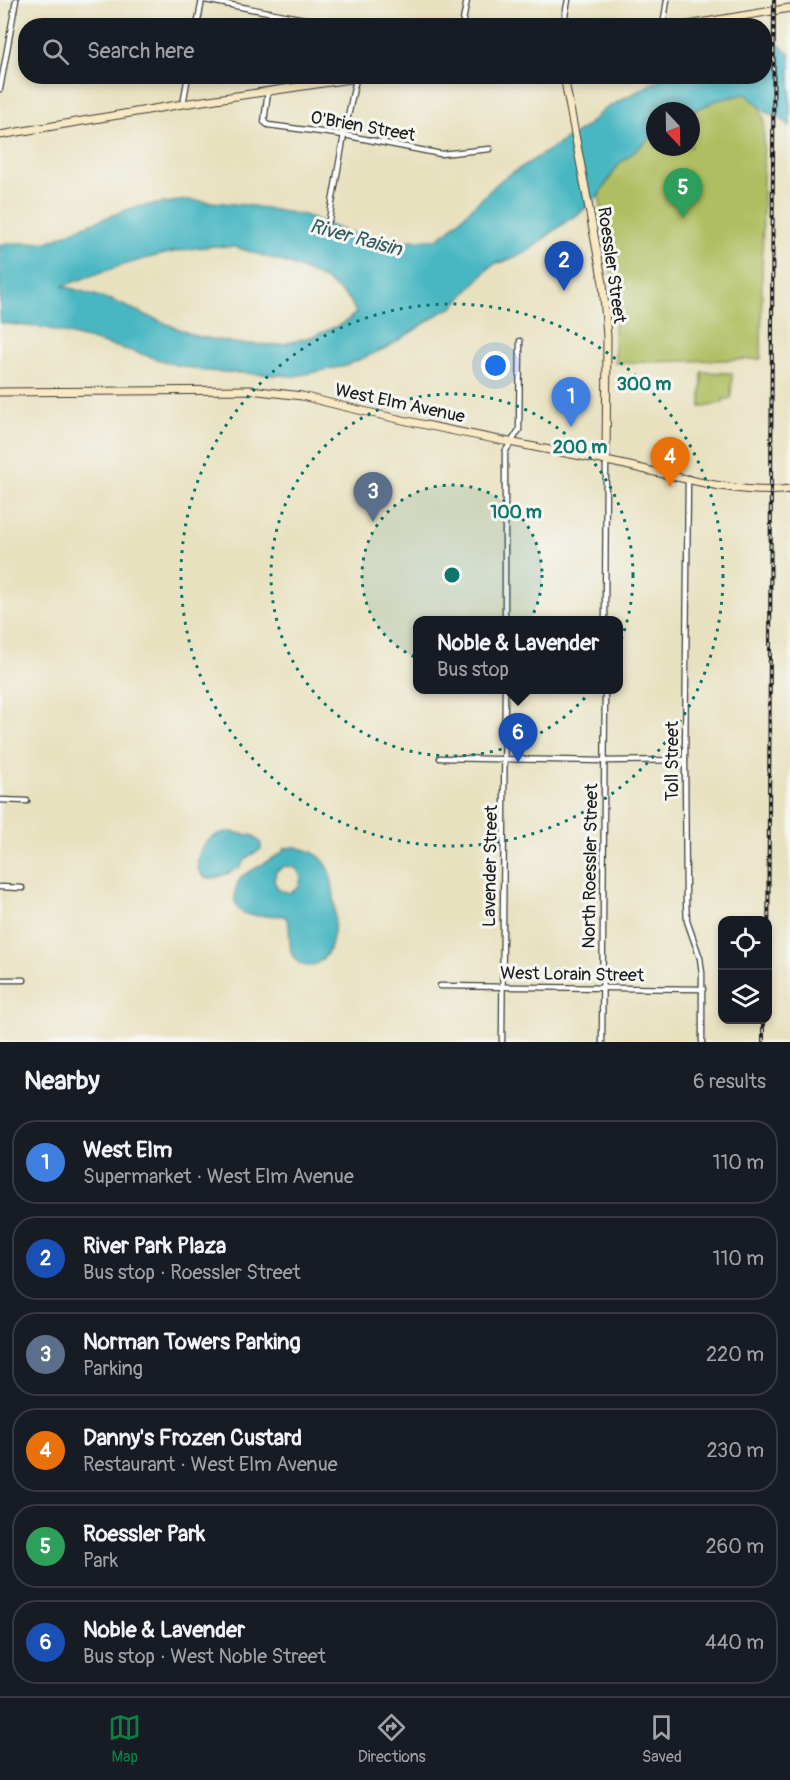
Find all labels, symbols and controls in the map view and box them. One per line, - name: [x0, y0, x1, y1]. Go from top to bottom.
- search box: [18, 18, 772, 84]
- icon: search: [39, 35, 72, 68]
- text: Search here: [87, 37, 194, 65]
- north arrow: [646, 102, 700, 156]
- street label: O'Brien Street: [309, 106, 418, 147]
- pin: 5: [664, 168, 702, 218]
- street label: Roessler Street: [592, 205, 631, 326]
- water label: River Raisin: [307, 213, 406, 262]
- pin: 2: [544, 242, 584, 291]
- your location: [481, 351, 510, 380]
- text: 300 m: [617, 373, 671, 396]
- street label: West Elm Avenue: [333, 378, 467, 429]
- pin: 1: [552, 378, 590, 427]
- text: 200 m: [553, 436, 607, 459]
- pin: 4: [650, 438, 690, 487]
- pin: 3: [354, 472, 392, 522]
- text: 100 m: [490, 501, 542, 524]
- centre of rings: [442, 565, 462, 585]
- popup: [413, 616, 623, 694]
- text: Noble & Lavender: [437, 629, 599, 657]
- text: Bus stop: [437, 657, 509, 682]
- pin: 6: [498, 714, 538, 763]
- street label: Toll Street: [661, 720, 684, 801]
- street label: North Roessler Street: [578, 782, 603, 949]
- street label: Lavender Street: [478, 804, 503, 927]
- map controls: [718, 916, 772, 1024]
- button: locate: [718, 916, 772, 970]
- street label: West Lorain Street: [500, 962, 645, 987]
- button: layers: [718, 970, 772, 1024]
- text: Nearby: [24, 1065, 100, 1097]
- text: 6 results: [693, 1069, 766, 1094]
- text: West Elm: [83, 1136, 172, 1164]
- text: 1: [42, 1150, 49, 1175]
- text: 110 m: [713, 1150, 764, 1175]
- text: Supermarket · West Elm Avenue: [83, 1164, 354, 1189]
- text: River Park Plaza: [83, 1232, 226, 1260]
- text: 2: [40, 1246, 51, 1271]
- text: 110 m: [713, 1246, 764, 1271]
- text: Bus stop · Roessler Street: [83, 1260, 301, 1285]
- text: Norman Towers Parking: [83, 1328, 301, 1356]
- text: 3: [40, 1342, 51, 1367]
- text: 220 m: [706, 1342, 764, 1367]
- text: Parking: [83, 1356, 143, 1381]
- text: Danny's Frozen Custard: [83, 1424, 302, 1452]
- text: 4: [40, 1438, 51, 1463]
- text: 230 m: [707, 1438, 764, 1463]
- text: Restaurant · West Elm Avenue: [83, 1452, 338, 1477]
- text: Roessler Park: [83, 1520, 205, 1548]
- text: 5: [40, 1534, 51, 1559]
- text: 260 m: [705, 1534, 764, 1559]
- text: Park: [83, 1548, 118, 1573]
- text: Noble & Lavender: [83, 1616, 245, 1644]
- text: 6: [40, 1630, 51, 1655]
- text: 440 m: [705, 1630, 764, 1655]
- text: Bus stop · West Noble Street: [83, 1644, 326, 1669]
- tab: Map: [108, 1711, 141, 1767]
- tab: Directions: [358, 1711, 426, 1767]
- tab: Saved: [642, 1711, 682, 1767]

